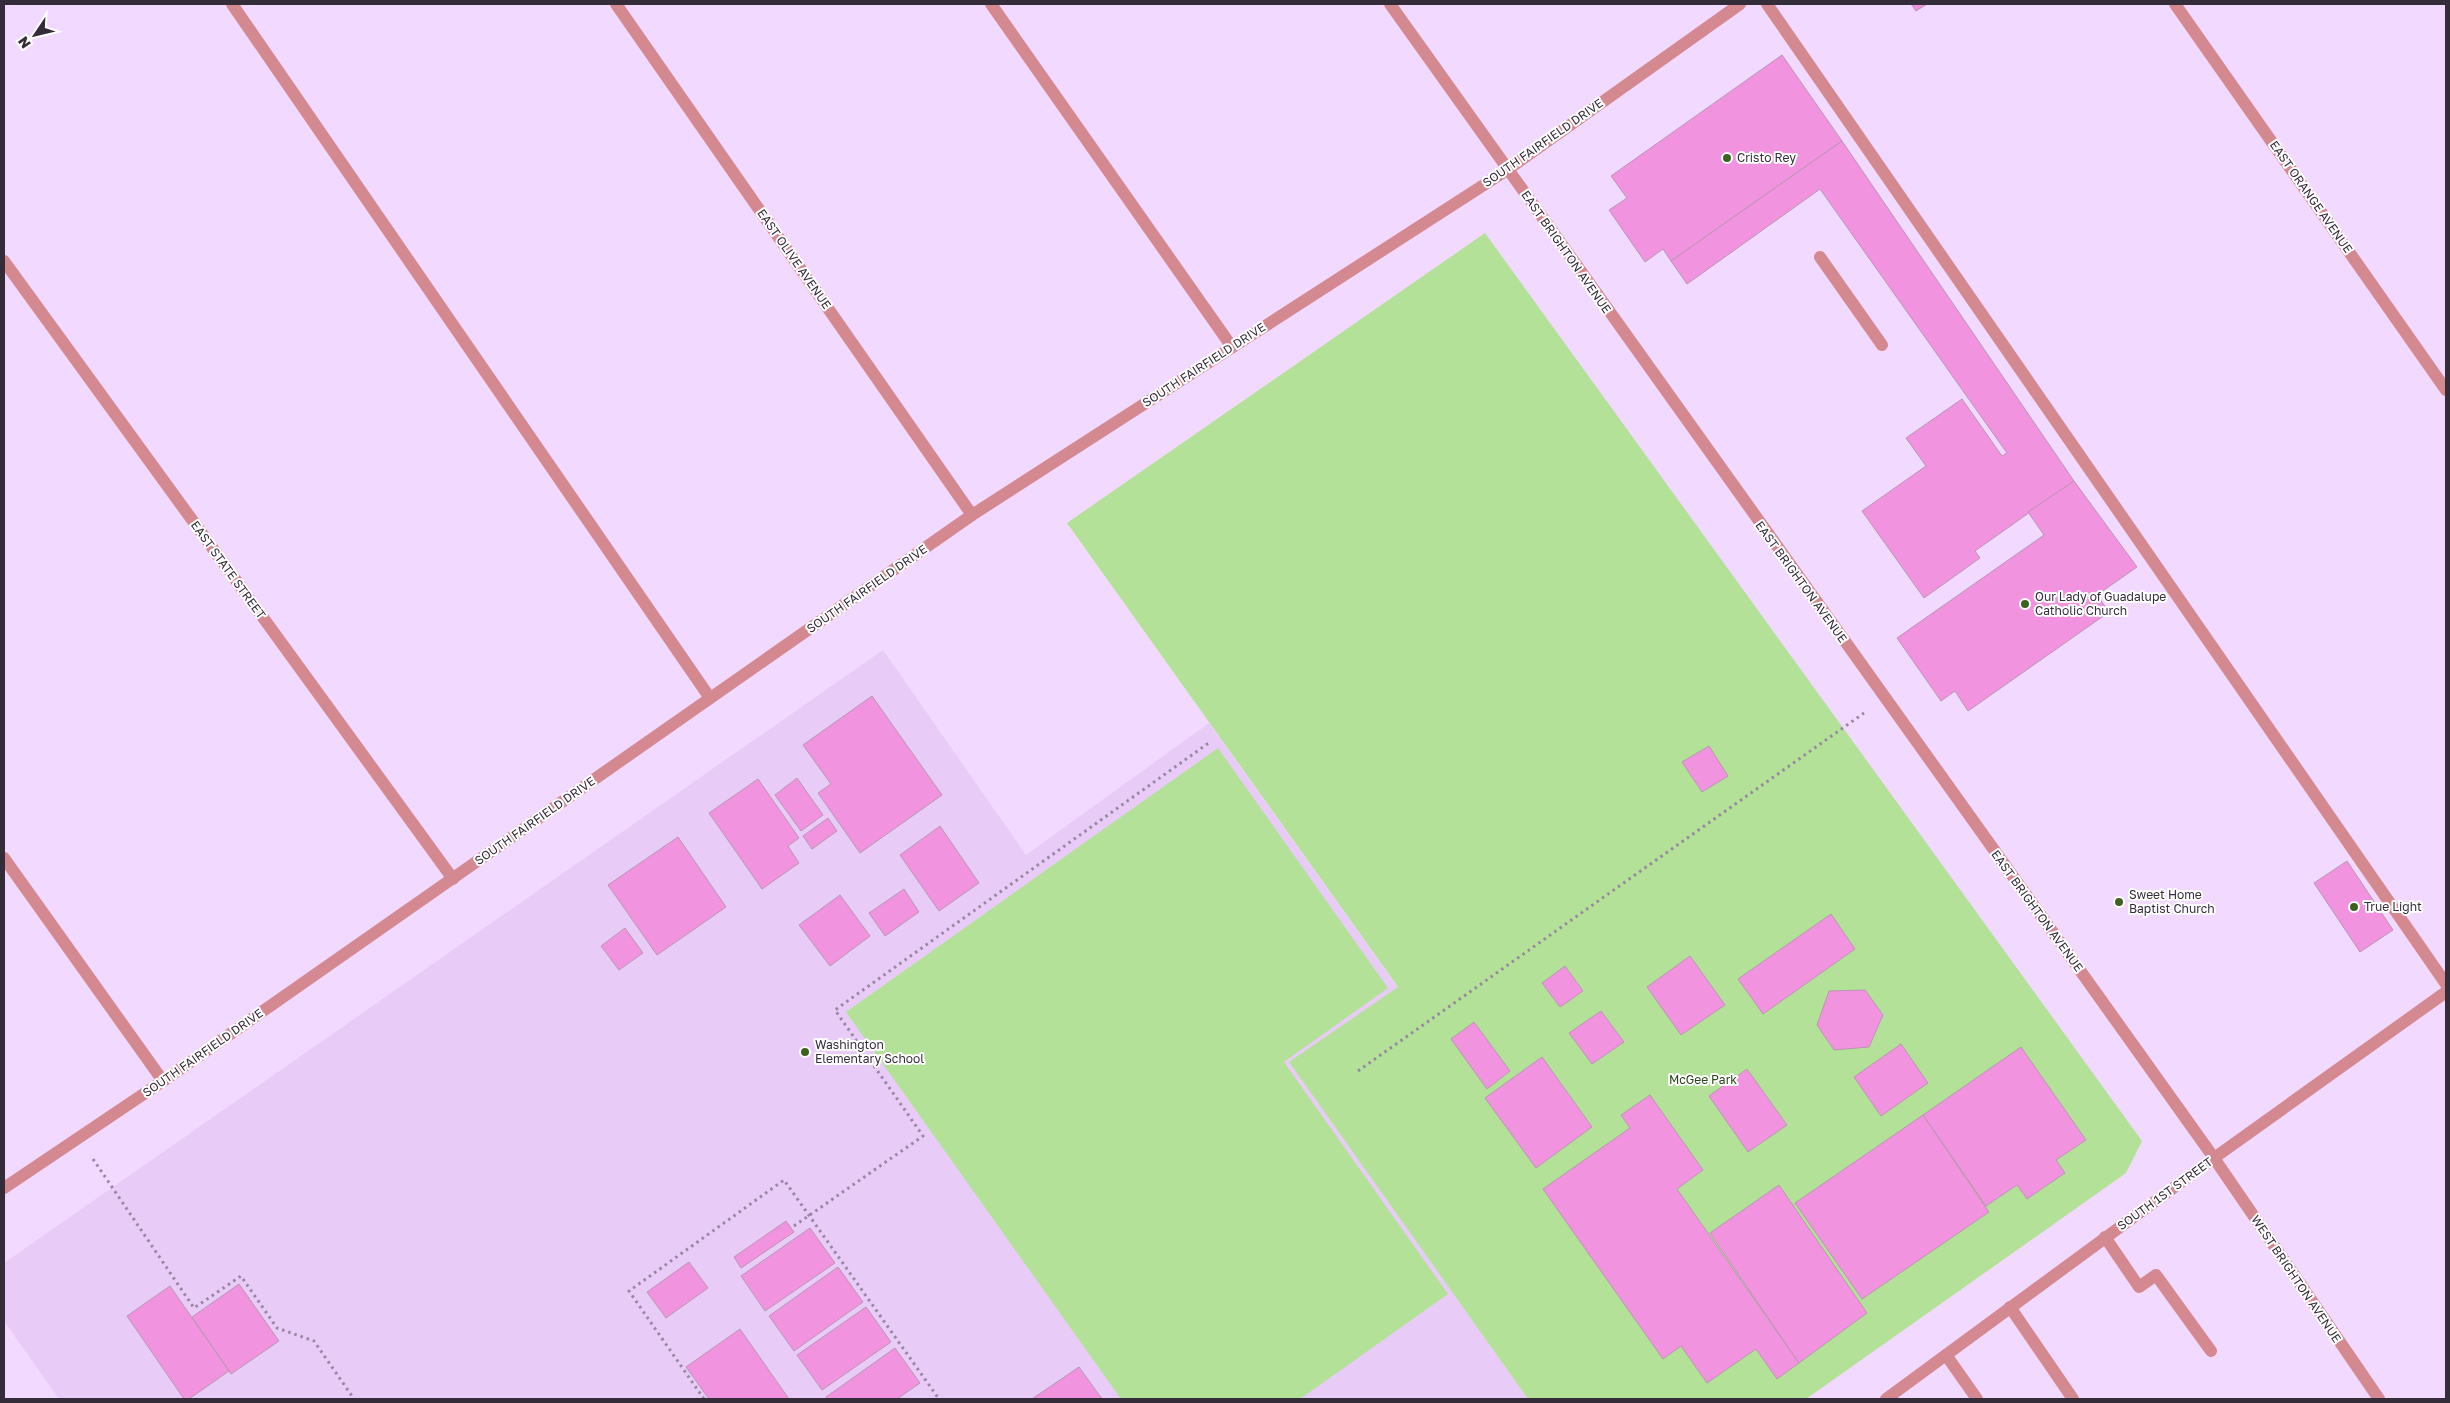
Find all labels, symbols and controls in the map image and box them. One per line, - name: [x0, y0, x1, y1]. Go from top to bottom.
- north arrow: [10, 10, 60, 60]
- text: N: [14, 34, 34, 52]
- street label: SOUTH FAIRFIELD DRIVE: [1480, 95, 1606, 190]
- street label: EAST ORANGE AVENUE: [2267, 138, 2356, 256]
- place label: Cristo Rey: [1737, 150, 1796, 165]
- marker: Cristo Rey: [1721, 152, 1733, 164]
- street label: EAST BRIGHTON AVENUE: [1518, 187, 1615, 316]
- street label: EAST OLIVE AVENUE: [754, 206, 835, 312]
- street label: SOUTH FAIRFIELD DRIVE: [1139, 319, 1268, 410]
- street label: EAST STATE STREET: [188, 518, 269, 622]
- street label: EAST BRIGHTON AVENUE: [1752, 518, 1851, 645]
- street label: SOUTH FAIRFIELD DRIVE: [804, 541, 930, 636]
- place label: Our Lady of Guadalupe Catholic Church: [2035, 589, 2166, 618]
- marker: Our Lady of Guadalupe Catholic Church: [2019, 598, 2031, 610]
- street label: SOUTH FAIRFIELD DRIVE: [472, 773, 598, 868]
- street label: EAST BRIGHTON AVENUE: [1988, 847, 2087, 974]
- place label: Sweet Home Baptist Church: [2129, 887, 2215, 916]
- marker: Sweet Home Baptist Church: [2113, 896, 2125, 908]
- place label: True Light: [2364, 899, 2422, 914]
- marker: True Light: [2348, 901, 2360, 913]
- street label: SOUTH FAIRFIELD DRIVE: [140, 1005, 266, 1100]
- place label: Washington Elementary School: [815, 1037, 924, 1066]
- marker: Washington Elementary School: [799, 1046, 811, 1058]
- park label: McGee Park: [1669, 1072, 1737, 1087]
- street label: SOUTH 1ST STREET: [2114, 1154, 2216, 1233]
- street label: WEST BRIGHTON AVENUE: [2248, 1212, 2345, 1345]

